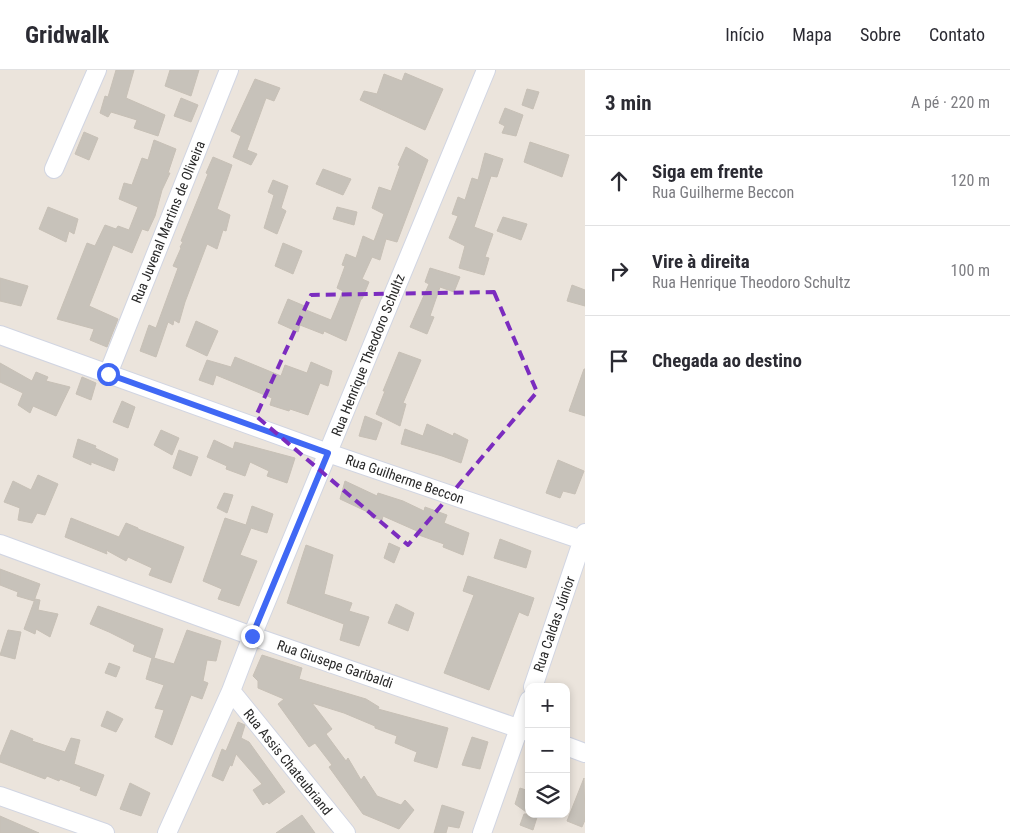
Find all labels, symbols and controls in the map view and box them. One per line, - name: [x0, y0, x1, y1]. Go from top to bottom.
- text: Gridwalk: [25, 21, 109, 49]
- text: Início: [725, 24, 764, 45]
- text: Mapa: [792, 24, 832, 45]
- text: Sobre: [860, 24, 901, 45]
- text: Contato: [929, 24, 985, 45]
- text: 3 min: [605, 91, 652, 115]
- text: A pé · 220 m: [911, 93, 990, 112]
- street label: Rua Juvenal Martins de Oliveira: [128, 139, 208, 305]
- text: Siga em frente: [652, 160, 763, 183]
- icon: ahead: [605, 167, 633, 195]
- text: 120 m: [951, 171, 990, 190]
- text: Rua Guilherme Beccon: [652, 183, 794, 202]
- text: Vire à direita: [652, 250, 750, 273]
- icon: right: [605, 257, 633, 285]
- text: 100 m: [951, 261, 990, 280]
- street label: Rua Henrique Theodoro Schultz: [328, 272, 408, 438]
- text: Rua Henrique Theodoro Schultz: [652, 273, 850, 292]
- icon: arrive: [605, 347, 633, 375]
- text: Chegada ao destino: [652, 349, 802, 372]
- route start: [97, 363, 120, 386]
- street label: Rua Guilherme Beccon: [344, 451, 466, 507]
- street label: Rua Caldas Júnior: [530, 574, 578, 674]
- route end: [241, 625, 264, 648]
- street label: Rua Giusepe Garibaldi: [275, 637, 395, 691]
- map controls: [525, 683, 570, 818]
- button: +: [525, 683, 570, 728]
- street label: Rua Assis Chateubriand: [240, 706, 336, 818]
- button: −: [525, 728, 570, 773]
- button: layers: [525, 773, 570, 818]

